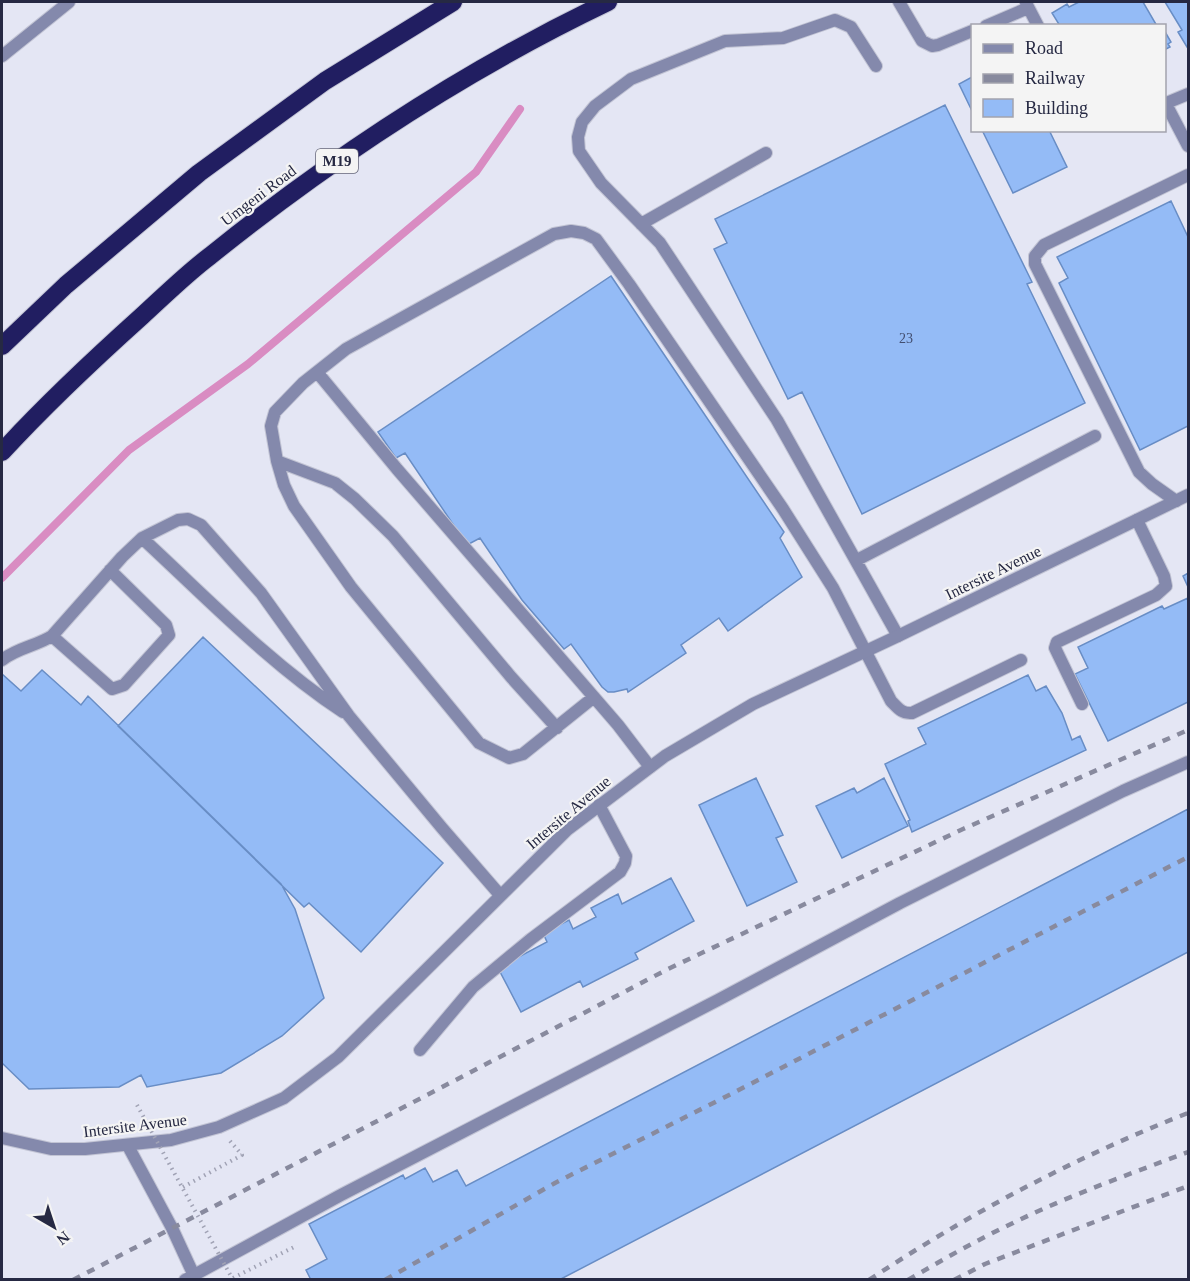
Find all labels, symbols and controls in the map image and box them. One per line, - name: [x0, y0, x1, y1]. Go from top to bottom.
- legend: [971, 24, 1166, 132]
- text: Road: [1025, 38, 1063, 58]
- text: Railway: [1025, 68, 1085, 88]
- text: Building: [1025, 98, 1088, 118]
- road number: M19: [316, 149, 358, 173]
- street label: Umgeni Road: [218, 162, 300, 230]
- house number: 23: [899, 331, 913, 346]
- street label: Intersite Avenue: [943, 542, 1044, 603]
- street label: Intersite Avenue: [523, 772, 614, 852]
- street label: Intersite Avenue: [82, 1111, 188, 1140]
- north arrow: [24, 1197, 84, 1257]
- text: N: [53, 1228, 73, 1249]

